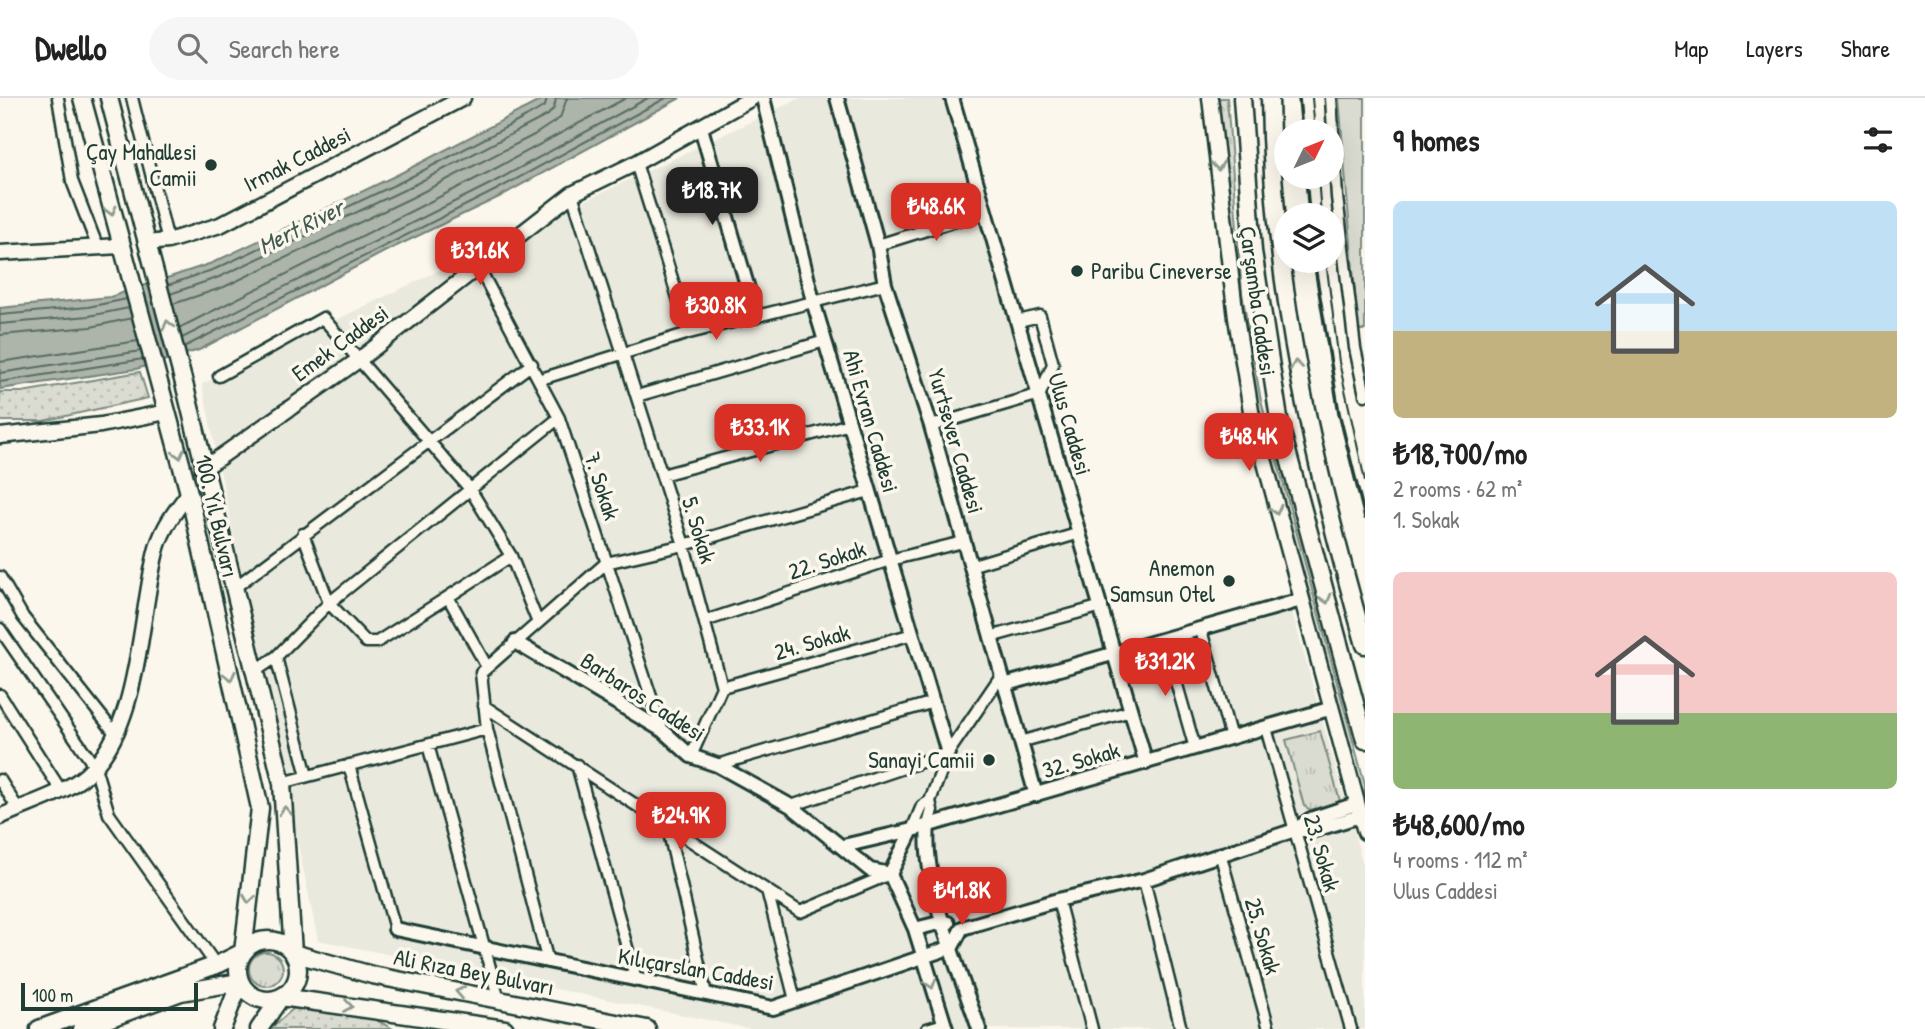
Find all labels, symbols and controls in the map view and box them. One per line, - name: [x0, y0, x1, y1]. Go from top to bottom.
- search box: [149, 17, 639, 80]
- text: Dwello: [35, 26, 107, 70]
- icon: search: [173, 29, 211, 67]
- text: Search here: [229, 31, 340, 66]
- text: Map: [1674, 32, 1708, 64]
- text: Layers: [1746, 32, 1803, 64]
- text: Share: [1841, 32, 1890, 64]
- street label: Irmak Caddesi: [238, 118, 356, 199]
- north arrow: [1274, 119, 1344, 189]
- map controls: [1274, 119, 1344, 273]
- text: 9 homes: [1393, 120, 1480, 160]
- icon: filters: [1859, 121, 1897, 159]
- place label: Çay Mahallesi Camii: [86, 136, 197, 193]
- marker: Çay Mahallesi Camii: [203, 157, 219, 173]
- one-way arrow: [1210, 160, 1225, 172]
- pin: ₺18.7K: [655, 167, 769, 227]
- text: ₺18.7K: [682, 174, 742, 205]
- pin: ₺48.6K: [879, 184, 993, 243]
- water label: Mert River: [253, 190, 351, 261]
- text: ₺48.6K: [907, 190, 965, 221]
- button: layers: [1274, 203, 1344, 273]
- one-way arrow: [103, 205, 117, 217]
- street label: Çarşamba Caddesi: [1233, 224, 1284, 378]
- pin: ₺31.6K: [423, 228, 537, 287]
- text: ₺31.6K: [451, 234, 509, 265]
- icon: home: [1582, 246, 1708, 372]
- place label: Paribu Cineverse: [1091, 255, 1232, 286]
- marker: Paribu Cineverse: [1069, 263, 1085, 279]
- pin: ₺30.8K: [659, 282, 773, 342]
- text: ₺30.8K: [686, 289, 746, 320]
- street label: Emek Caddesi: [285, 297, 394, 388]
- one-way arrow: [162, 319, 176, 331]
- street label: Ahi Evran Caddesi: [836, 346, 907, 496]
- one-way arrow: [1289, 359, 1304, 371]
- street label: Yurtsever Caddesi: [921, 365, 992, 517]
- street label: Ulus Caddesi: [1041, 369, 1100, 479]
- pin: ₺33.1K: [703, 404, 817, 464]
- text: ₺33.1K: [730, 411, 790, 442]
- pin: ₺48.4K: [1192, 414, 1306, 473]
- text: ₺48.4K: [1220, 420, 1278, 451]
- text: ₺18,700/mo: [1393, 433, 1527, 473]
- one-way arrow: [171, 448, 185, 460]
- street label: 7. Sokak: [577, 448, 628, 524]
- street label: 100. Yıl Bulvarı: [188, 451, 247, 580]
- text: 2 rooms · 62 m²: [1393, 473, 1522, 504]
- street label: 5. Sokak: [675, 493, 724, 567]
- one-way arrow: [1268, 504, 1283, 516]
- text: 1. Sokak: [1393, 504, 1460, 535]
- street label: 22. Sokak: [784, 532, 870, 587]
- place label: Anemon Samsun Otel: [1110, 552, 1216, 609]
- marker: Anemon Samsun Otel: [1221, 573, 1237, 589]
- one-way arrow: [1317, 593, 1332, 605]
- street label: 24. Sokak: [770, 616, 854, 667]
- icon: home: [1582, 617, 1708, 743]
- pin: ₺31.2K: [1108, 638, 1222, 698]
- street label: Barbaros Caddesi: [575, 645, 712, 749]
- text: ₺31.2K: [1135, 645, 1195, 676]
- one-way arrow: [222, 669, 237, 681]
- street label: 32. Sokak: [1039, 734, 1124, 785]
- place label: Sanayi Camii: [868, 744, 975, 775]
- marker: Sanayi Camii: [981, 752, 997, 768]
- pin: ₺24.9K: [624, 792, 738, 852]
- text: ₺24.9K: [652, 799, 710, 830]
- text: ₺48,600/mo: [1393, 804, 1525, 844]
- one-way arrow: [278, 805, 293, 816]
- street label: 23. Sokak: [1297, 811, 1348, 896]
- text: 4 rooms · 112 m²: [1393, 844, 1528, 875]
- pin: ₺41.8K: [905, 868, 1019, 927]
- text: ₺41.8K: [933, 874, 991, 905]
- text: Ulus Caddesi: [1393, 875, 1498, 906]
- one-way arrow: [242, 893, 257, 905]
- street label: 25. Sokak: [1238, 894, 1289, 978]
- street label: Kılıçarslan Caddesi: [616, 940, 776, 997]
- street label: Ali Rıza Bey Bulvarı: [391, 941, 557, 1002]
- one-way arrow: [923, 977, 938, 989]
- scale bar: [21, 980, 198, 1012]
- text: 100 m: [32, 982, 73, 1008]
- one-way arrow: [454, 986, 466, 1001]
- one-way arrow: [343, 999, 354, 1014]

